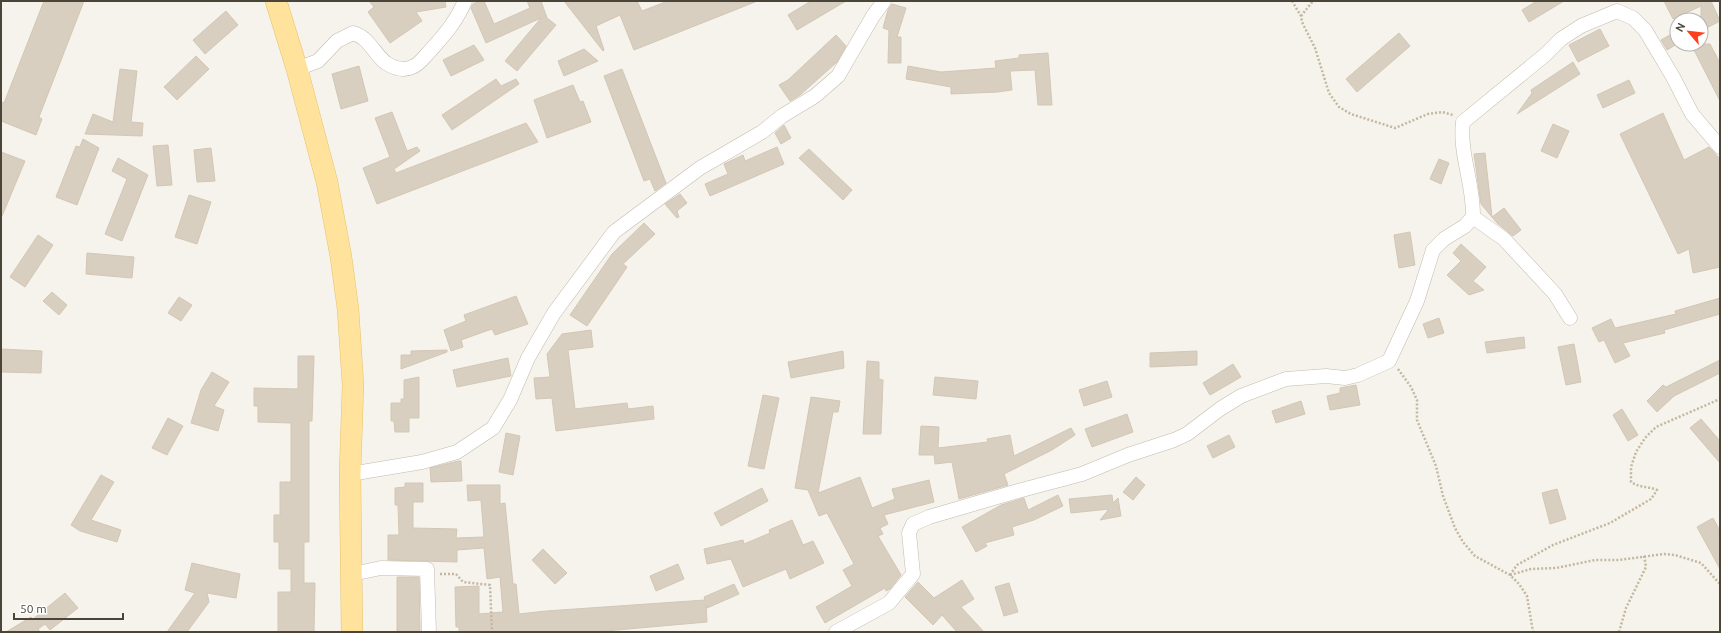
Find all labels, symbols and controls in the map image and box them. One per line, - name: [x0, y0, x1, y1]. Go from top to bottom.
- north arrow: [1669, 12, 1709, 52]
- text: N: [1673, 21, 1687, 34]
- scale bar: [14, 595, 123, 621]
- text: 50 m: [20, 602, 47, 615]

